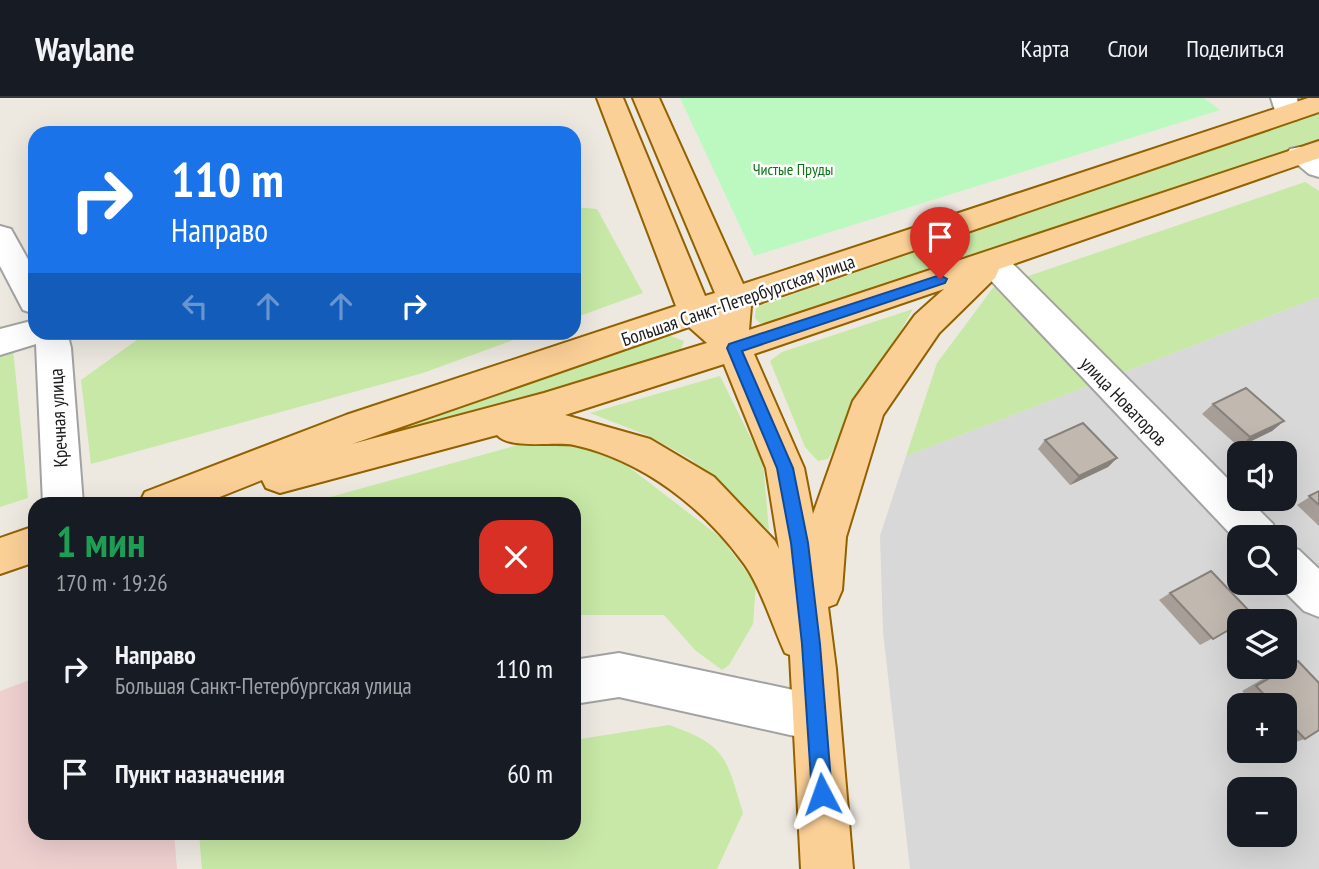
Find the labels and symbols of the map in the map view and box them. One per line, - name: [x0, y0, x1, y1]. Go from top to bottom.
- park label: Чистые Пруды: [753, 159, 833, 179]
- pin: [910, 207, 970, 279]
- street label: Большая Санкт-Петербургская улица: [618, 249, 858, 351]
- street label: улица Новаторов: [1075, 351, 1173, 451]
- street label: Кречная улица: [43, 368, 73, 468]
- position arrow: [785, 757, 859, 831]

